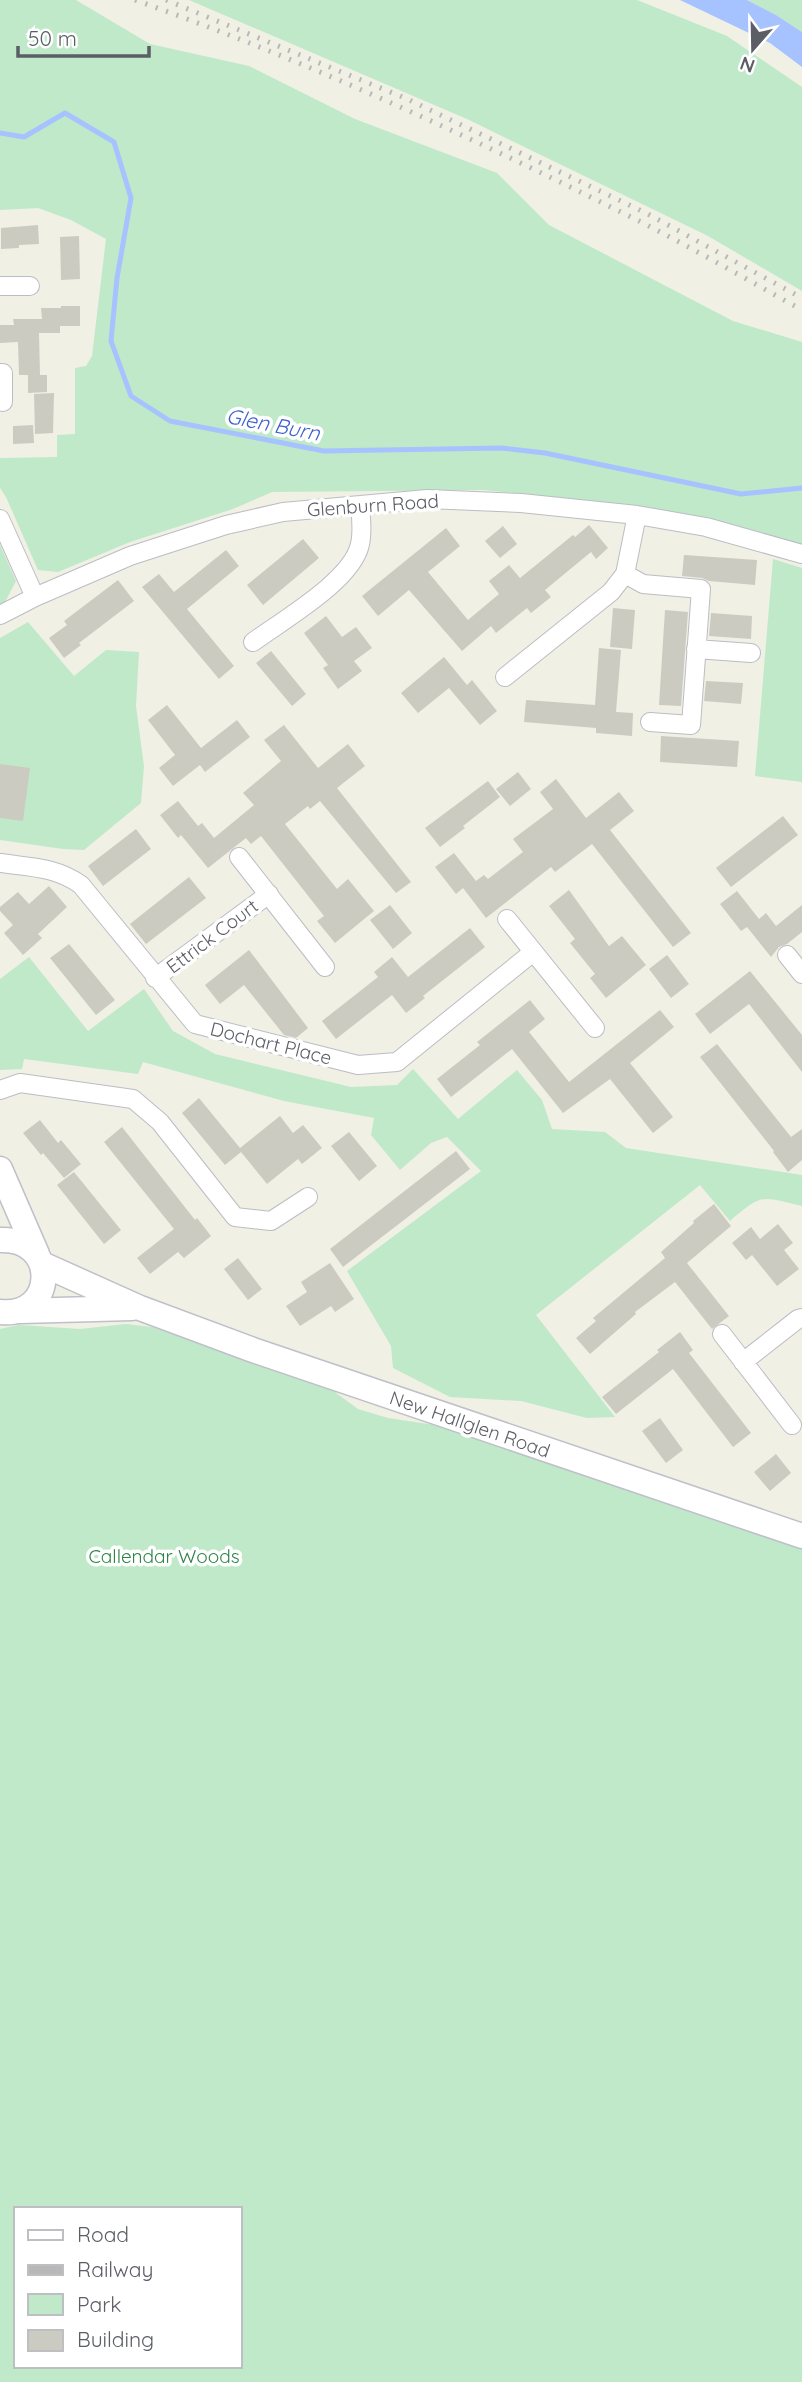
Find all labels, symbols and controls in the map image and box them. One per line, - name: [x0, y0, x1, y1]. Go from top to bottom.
- scale bar: [18, 14, 149, 58]
- north arrow: [718, 14, 788, 84]
- text: 50 m: [28, 25, 77, 51]
- text: N: [737, 51, 758, 79]
- water label: Glen Burn: [224, 402, 323, 446]
- street label: Glenburn Road: [306, 488, 440, 522]
- street label: Ettrick Court: [161, 894, 263, 978]
- street label: Dochart Place: [208, 1016, 334, 1070]
- street label: New Hallglen Road: [387, 1385, 553, 1463]
- park label: Callendar Woods: [88, 1544, 240, 1568]
- legend: [14, 2207, 242, 2368]
- text: Road: [77, 2221, 129, 2247]
- text: Railway: [77, 2256, 153, 2282]
- text: Park: [77, 2291, 121, 2317]
- text: Building: [77, 2326, 154, 2352]

